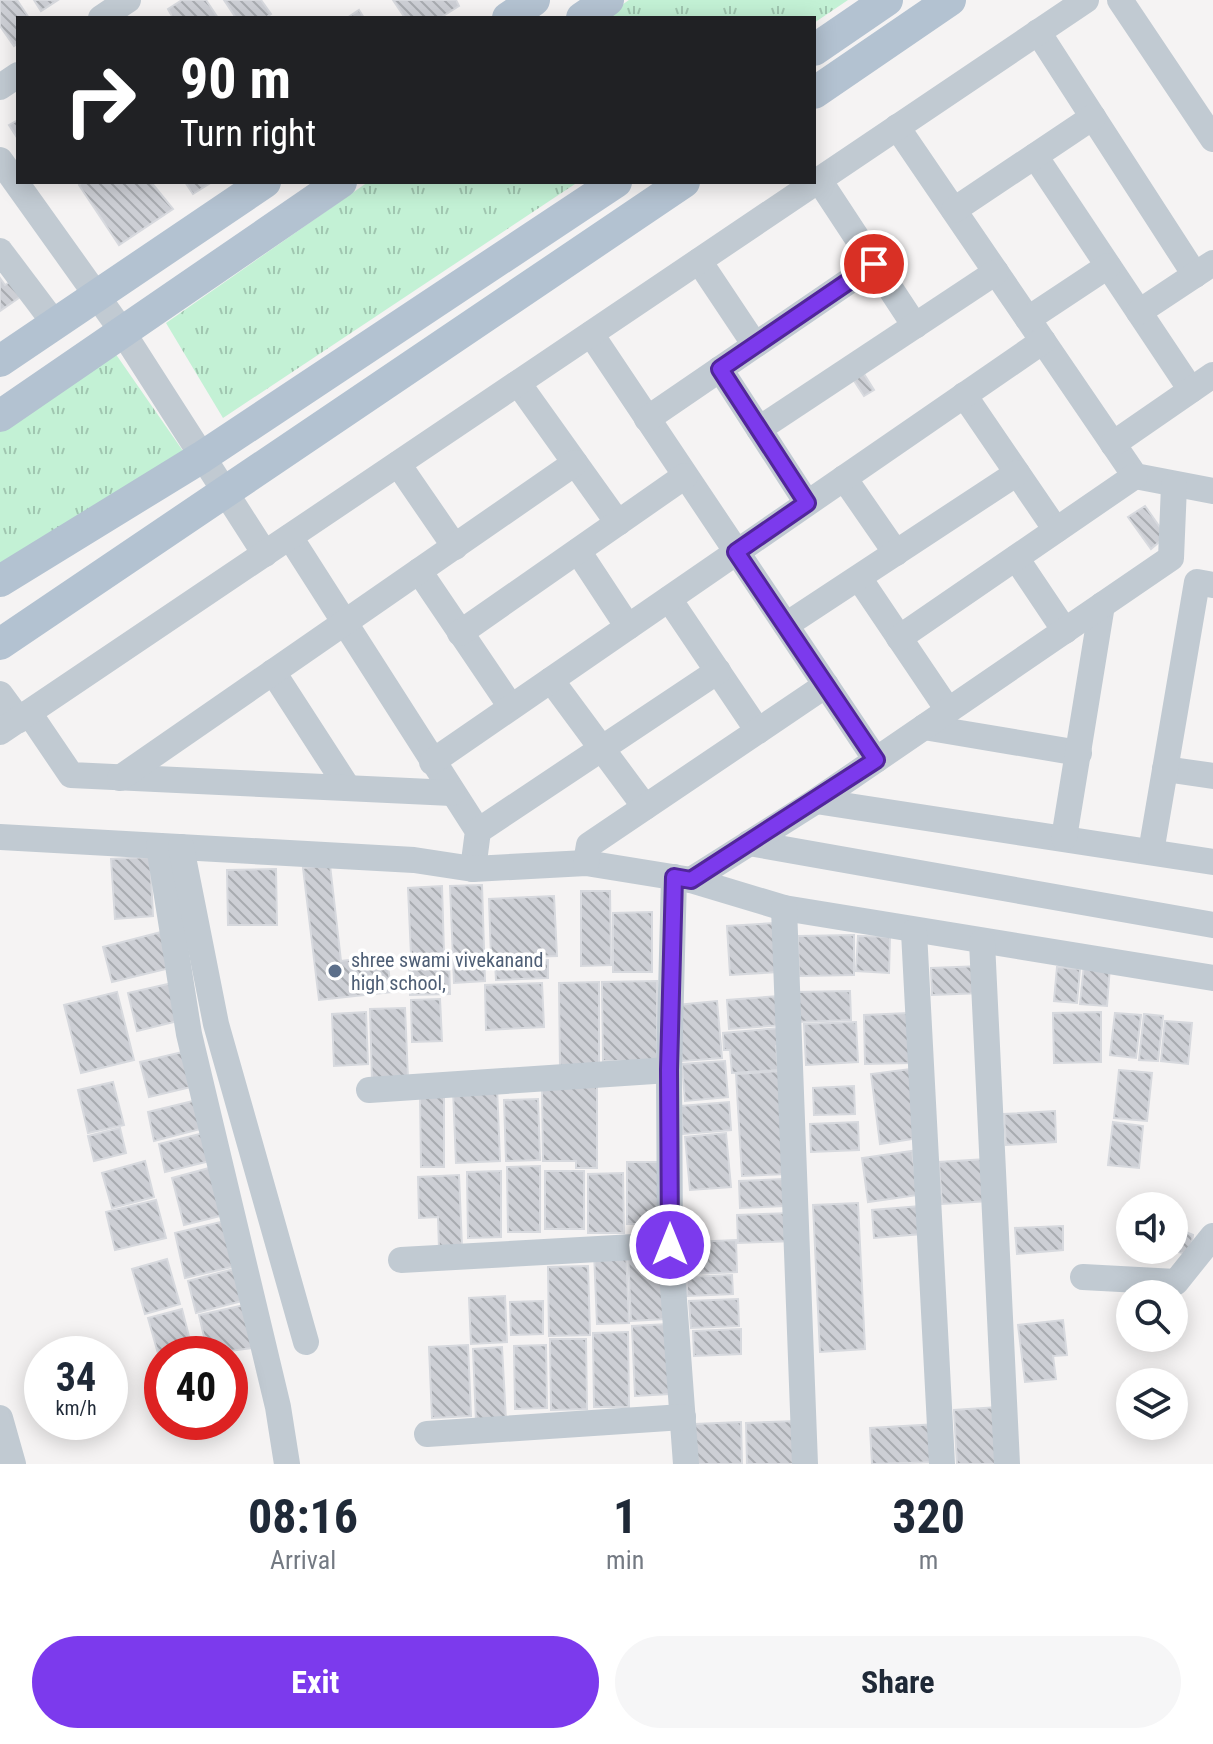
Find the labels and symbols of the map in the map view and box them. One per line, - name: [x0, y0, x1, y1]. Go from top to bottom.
- pin: [840, 230, 908, 298]
- place label: shree swami vivekanand high school,: [351, 948, 543, 995]
- marker: shree swami vivekanand high school,: [326, 962, 344, 980]
- position arrow: [628, 1203, 712, 1287]
- speed limit sign: 40: [144, 1336, 248, 1440]

